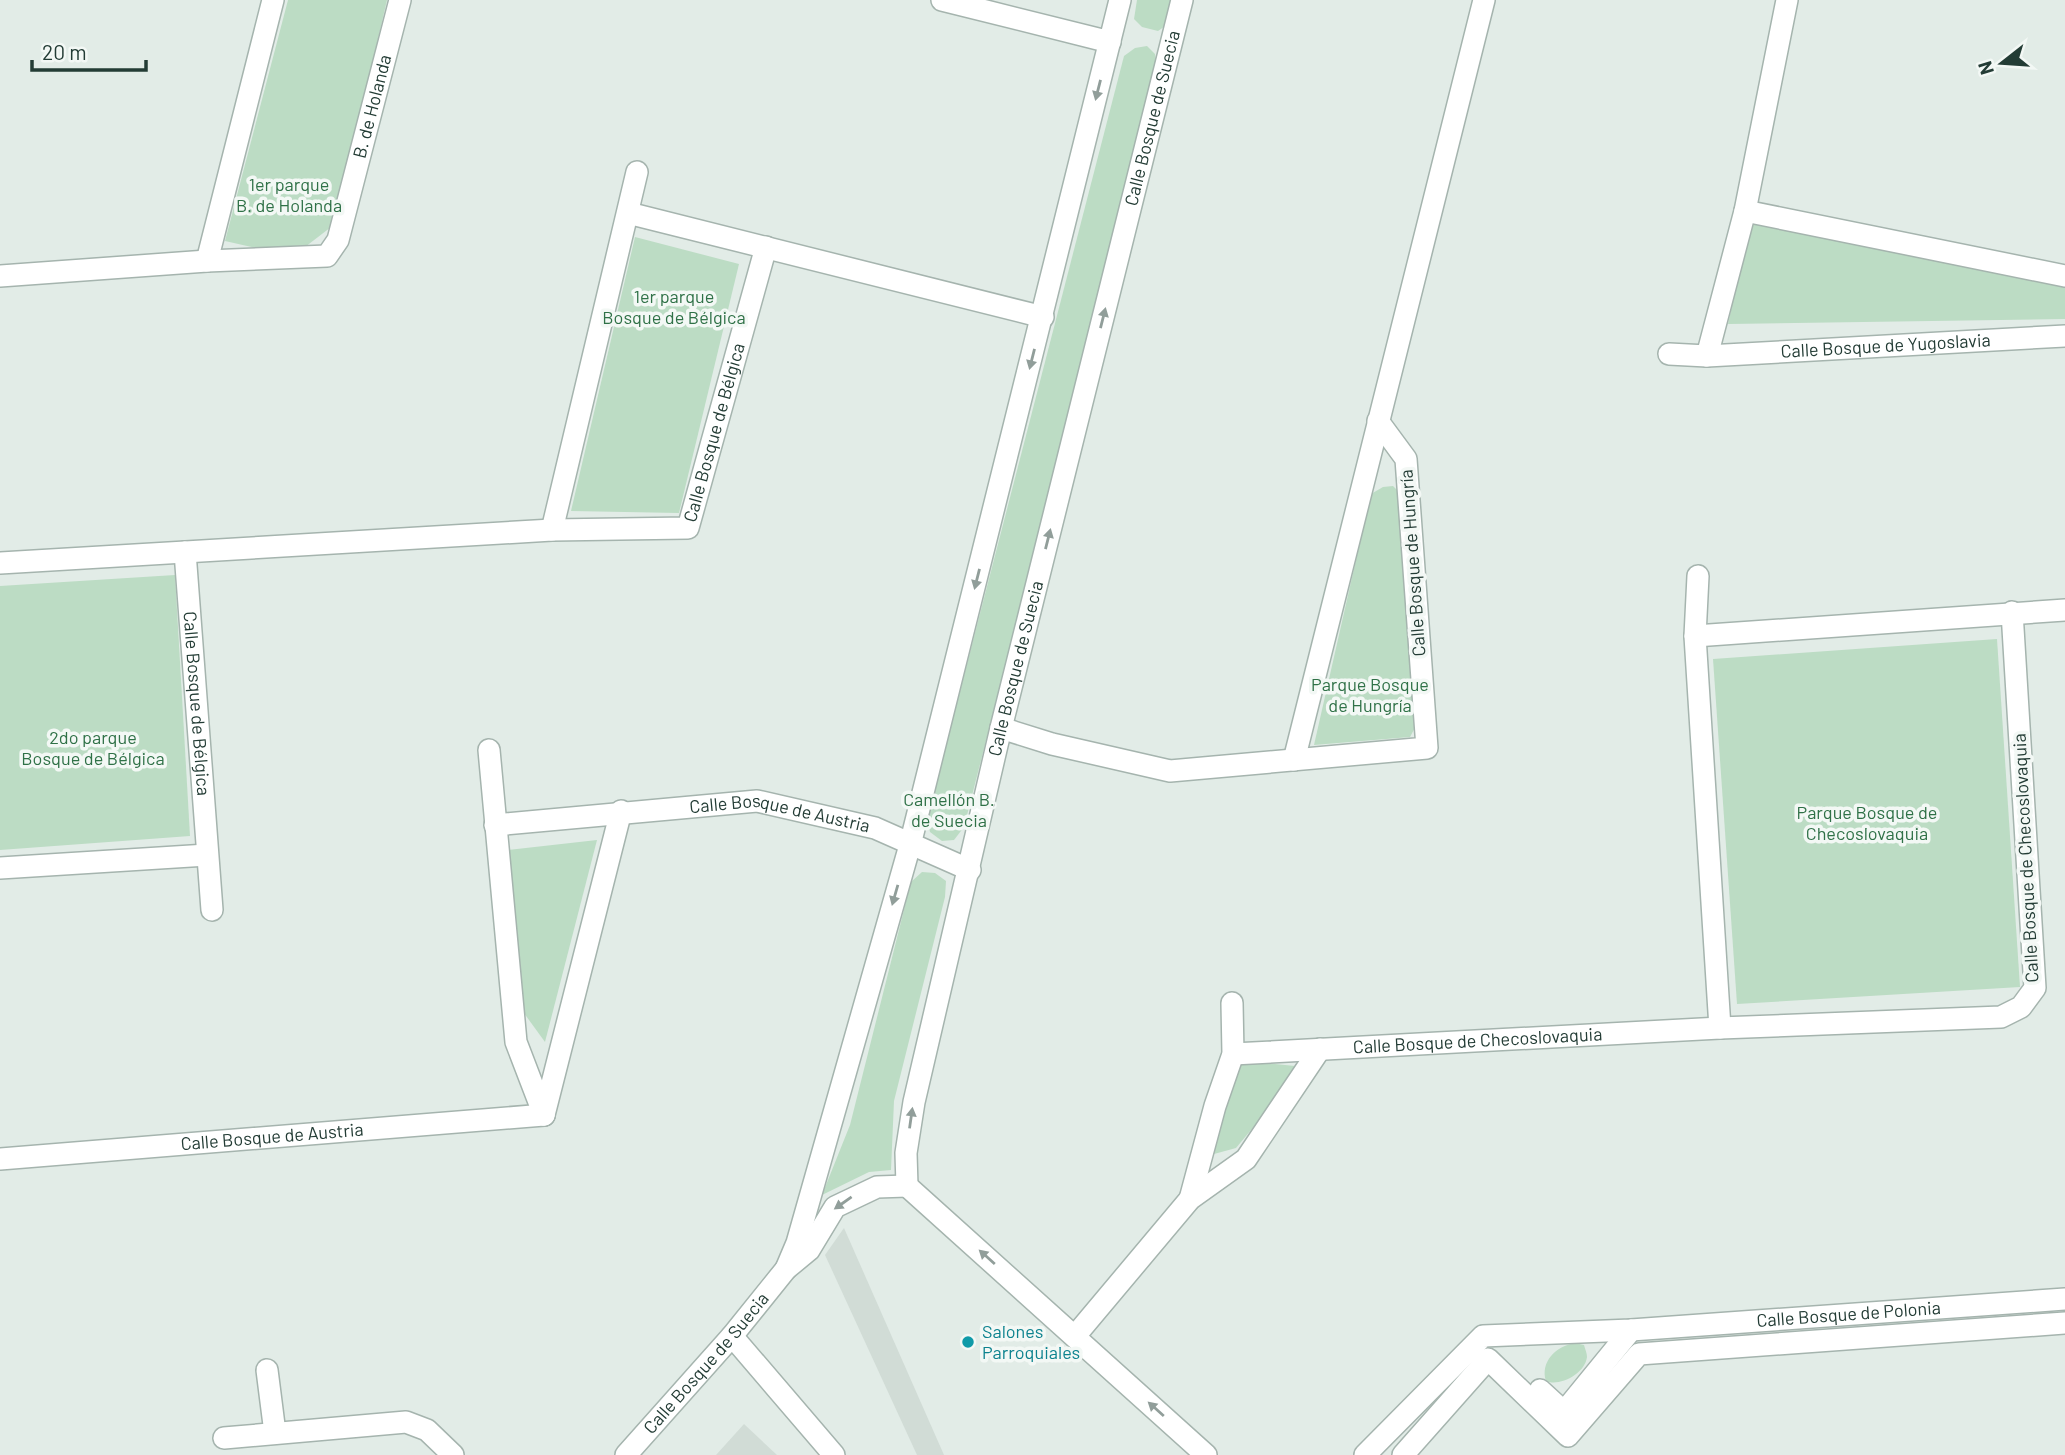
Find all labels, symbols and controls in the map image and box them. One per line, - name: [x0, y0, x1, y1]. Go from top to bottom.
- scale bar: [32, 28, 145, 72]
- street label: Calle Bosque de Suecia: [1119, 28, 1184, 208]
- north arrow: [1967, 28, 2037, 98]
- text: 20 m: [42, 39, 87, 64]
- street label: B. de Holanda: [348, 52, 395, 160]
- text: N: [1972, 59, 1998, 78]
- one-way arrow: [1092, 79, 1103, 101]
- park label: 1er parque B. de Holanda: [236, 173, 342, 216]
- park label: 1er parque Bosque de Bélgica: [602, 285, 746, 328]
- one-way arrow: [1098, 307, 1109, 329]
- street label: Calle Bosque de Yugoslavia: [1780, 328, 1991, 362]
- street label: Calle Bosque de Bélgica: [678, 340, 749, 524]
- one-way arrow: [1026, 348, 1037, 370]
- street label: Calle Bosque de Hungría: [1394, 469, 1430, 657]
- one-way arrow: [1043, 528, 1054, 550]
- one-way arrow: [971, 568, 982, 590]
- street label: Calle Bosque de Suecia: [983, 578, 1047, 758]
- street label: Calle Bosque de Bélgica: [180, 610, 215, 797]
- park label: Parque Bosque de Hungría: [1311, 673, 1429, 716]
- park label: 2do parque Bosque de Bélgica: [21, 726, 165, 769]
- street label: Calle Bosque de Checoslovaquia: [2007, 733, 2043, 983]
- park label: Camellón B. de Suecia: [903, 788, 995, 831]
- street label: Calle Bosque de Austria: [688, 789, 872, 837]
- park label: Parque Bosque de Checoslovaquia: [1797, 801, 1937, 844]
- one-way arrow: [890, 884, 900, 905]
- street label: Calle Bosque de Checoslovaquia: [1352, 1022, 1603, 1058]
- one-way arrow: [906, 1107, 917, 1129]
- street label: Calle Bosque de Austria: [180, 1118, 364, 1154]
- one-way arrow: [834, 1196, 852, 1210]
- one-way arrow: [978, 1250, 995, 1265]
- street label: Calle Bosque de Suecia: [638, 1287, 773, 1438]
- street label: Calle Bosque de Polonia: [1756, 1296, 1942, 1331]
- place label: Salones Parroquiales: [982, 1320, 1080, 1363]
- marker: Salones Parroquiales: [960, 1334, 976, 1350]
- one-way arrow: [1147, 1401, 1165, 1417]

